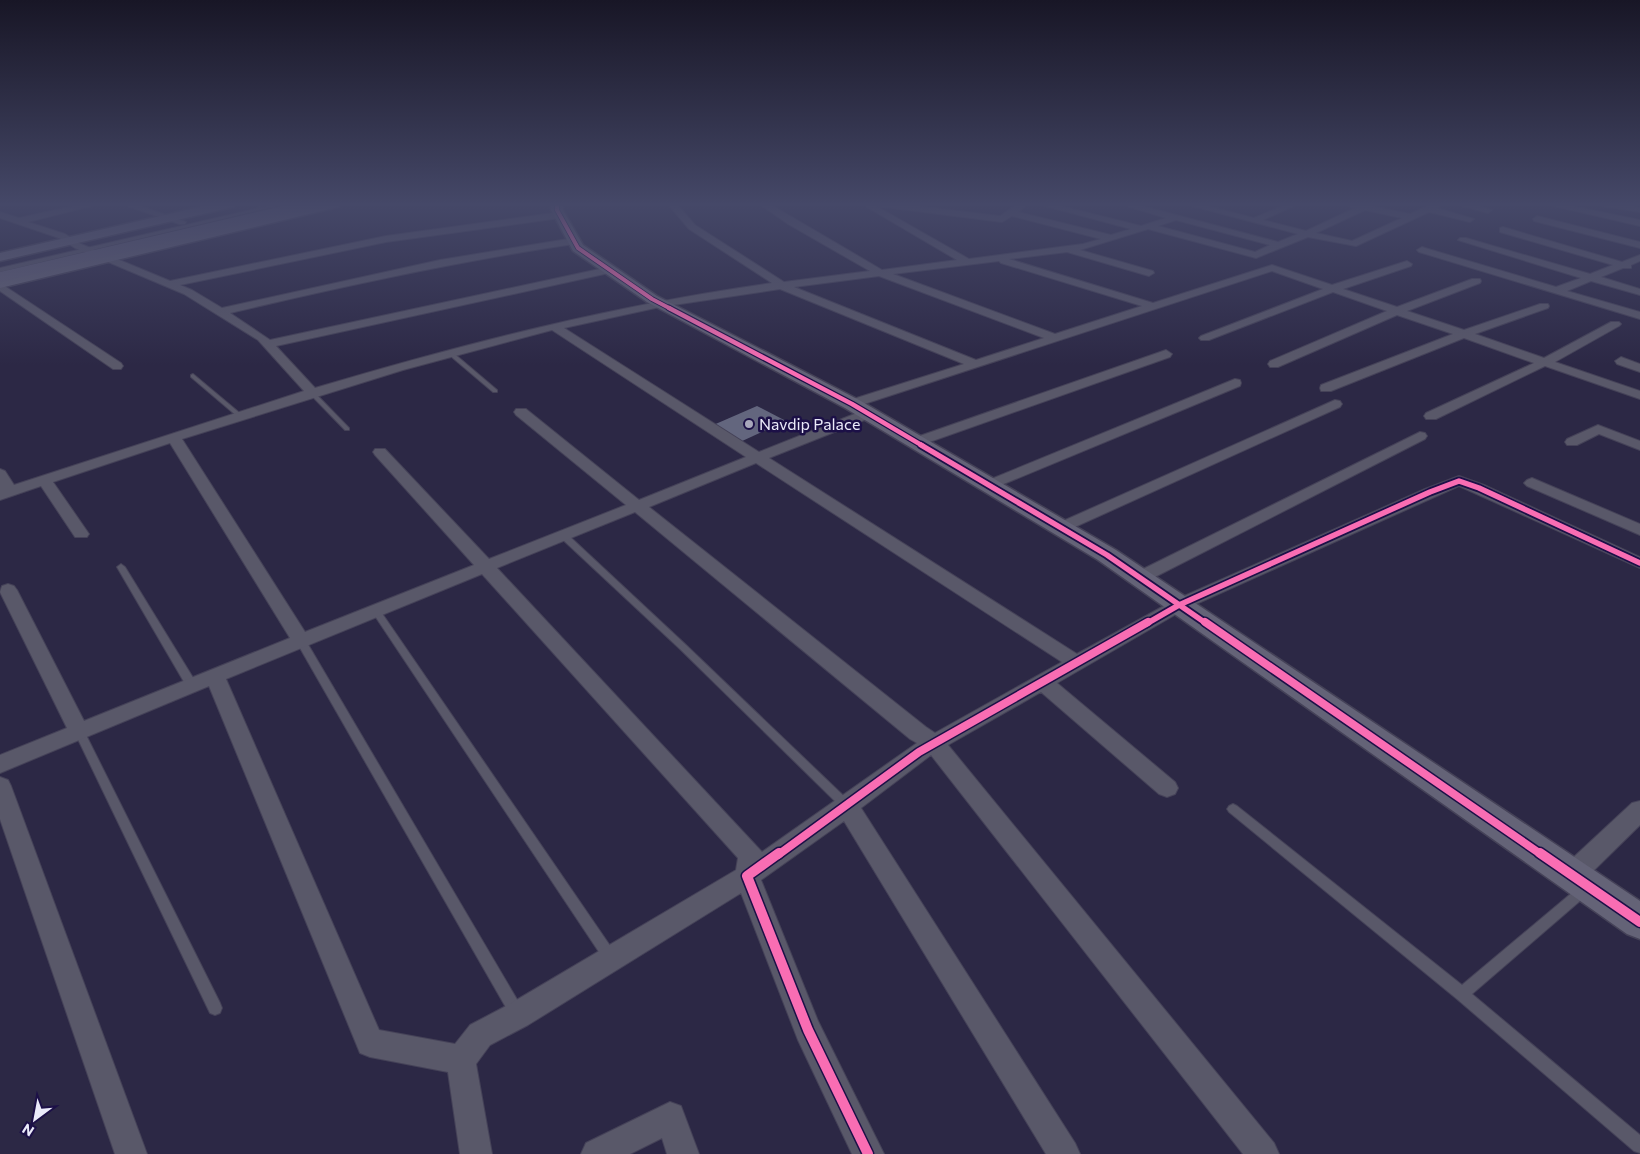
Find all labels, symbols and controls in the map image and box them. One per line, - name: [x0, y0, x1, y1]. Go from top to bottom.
- place label: Navdip Palace: [759, 414, 860, 433]
- marker: Navdip Palace: [743, 418, 755, 430]
- north arrow: [10, 1094, 60, 1144]
- text: N: [19, 1120, 37, 1140]

